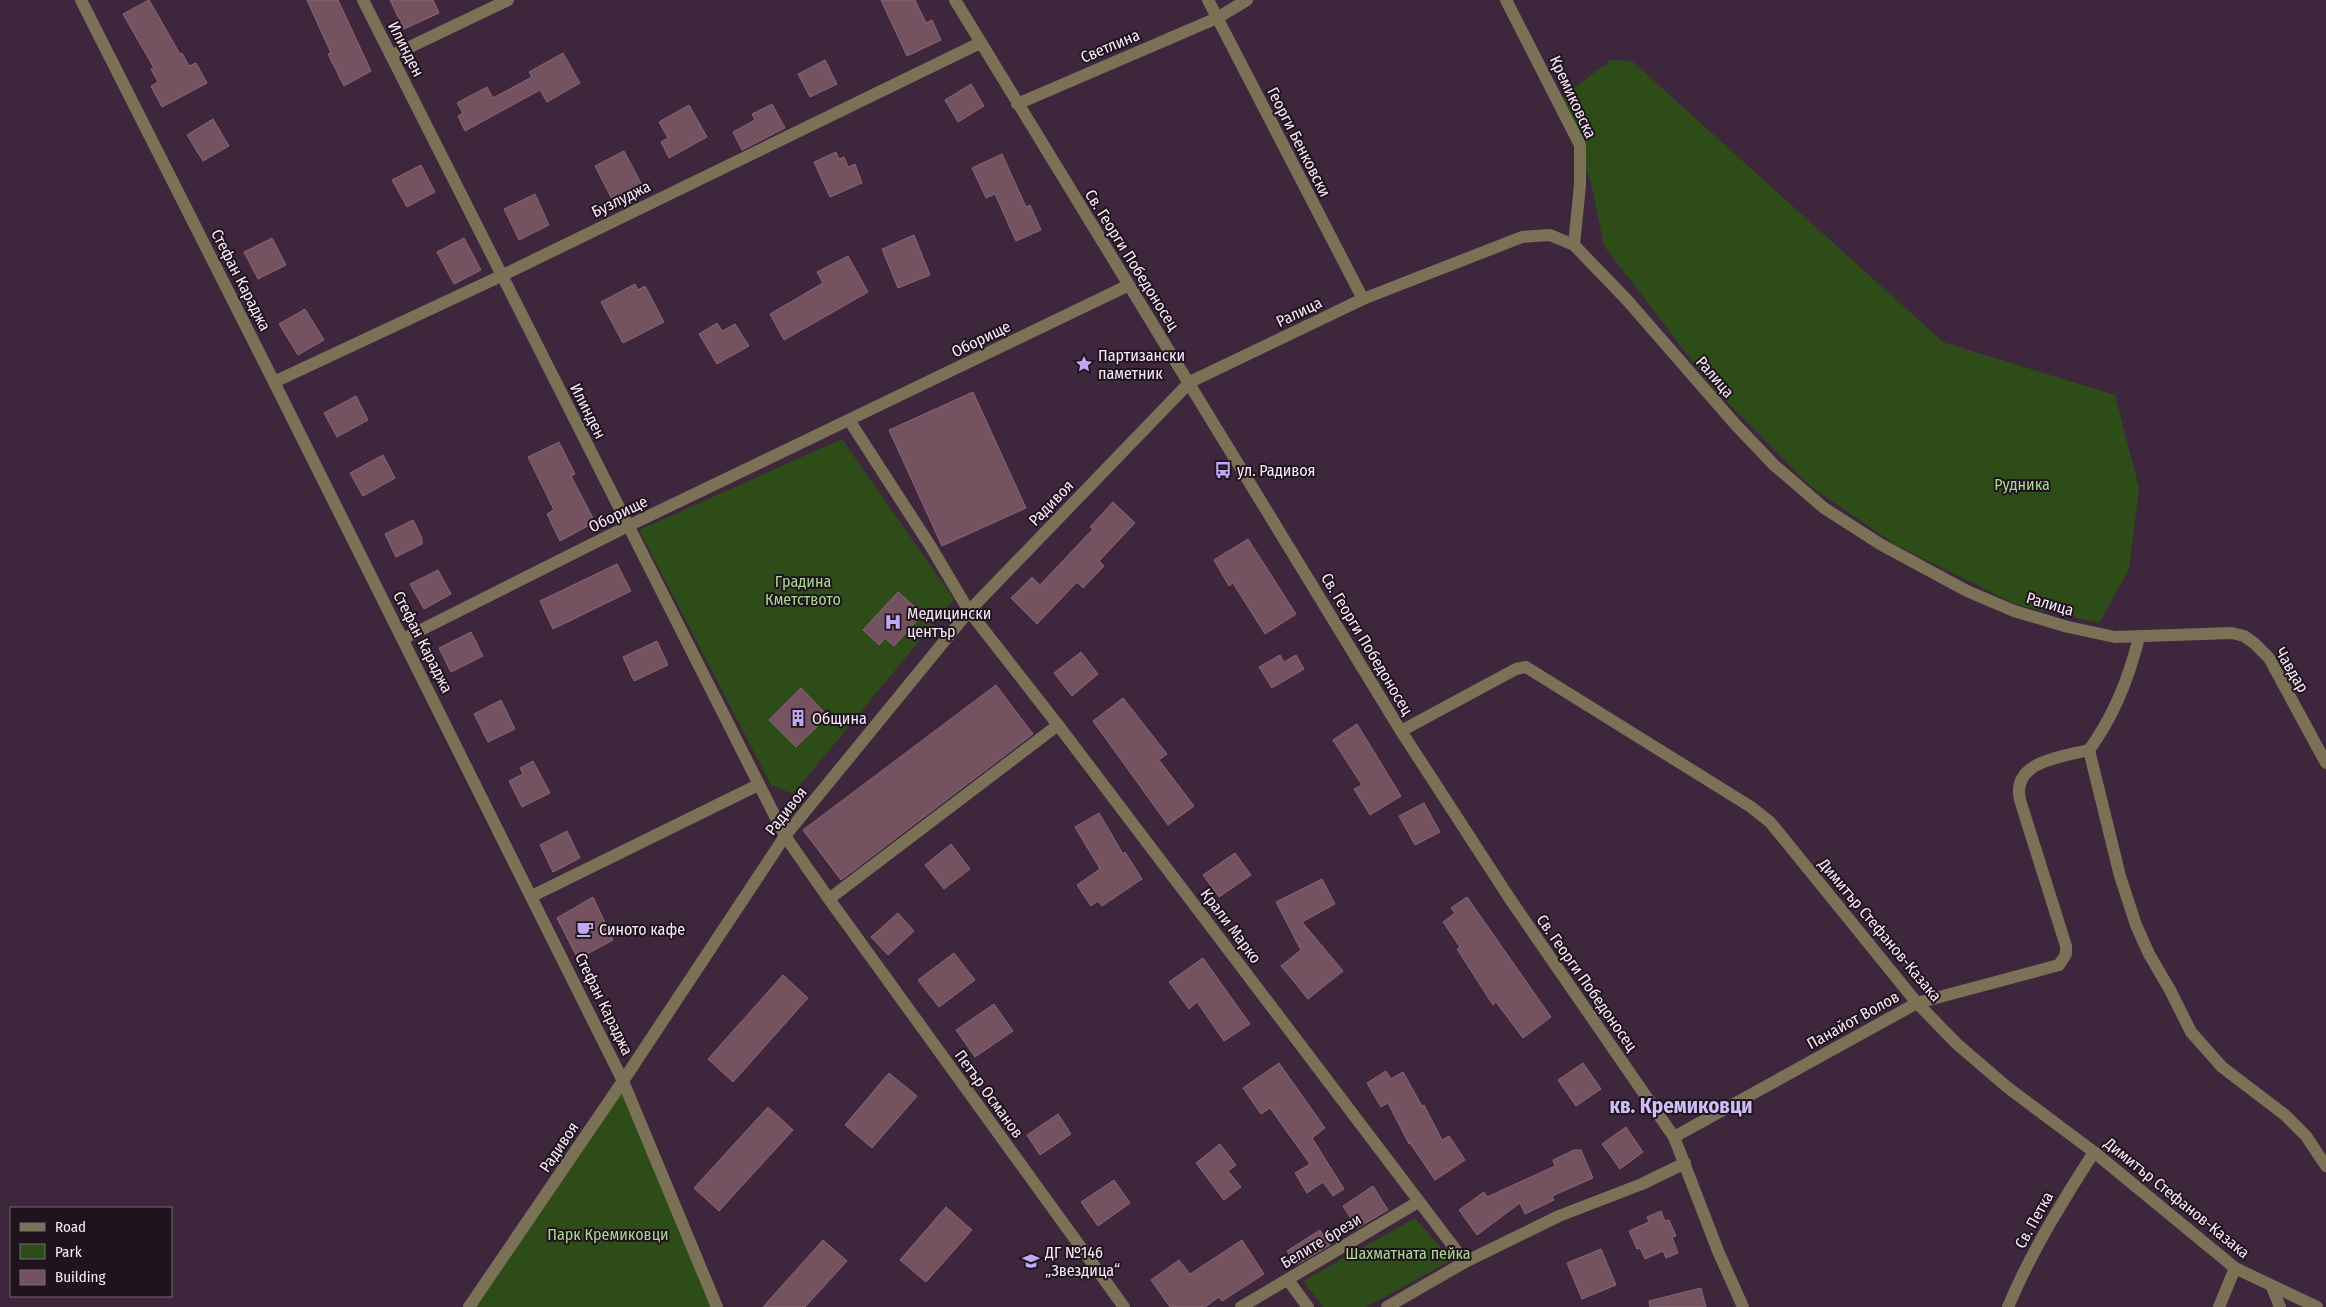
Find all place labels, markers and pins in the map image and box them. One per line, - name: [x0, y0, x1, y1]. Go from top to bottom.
- place label: Партизански паметник: [1098, 346, 1185, 383]
- place icon: Партизански паметник: [1074, 354, 1094, 374]
- bus stop icon: ул. Радивоя: [1213, 460, 1233, 480]
- place label: ул. Радивоя: [1237, 461, 1316, 480]
- place label: Медицински център: [907, 604, 991, 641]
- hospital icon: Медицински център: [883, 612, 903, 632]
- building icon: Община: [788, 708, 808, 728]
- place label: Община: [812, 709, 867, 728]
- cafe icon: Синото кафе: [575, 919, 595, 939]
- place label: Синото кафе: [599, 920, 685, 939]
- place label: ДГ №146 „Звездица“: [1044, 1243, 1120, 1280]
- school or university icon: ДГ №146 „Звездица“: [1021, 1251, 1041, 1271]

